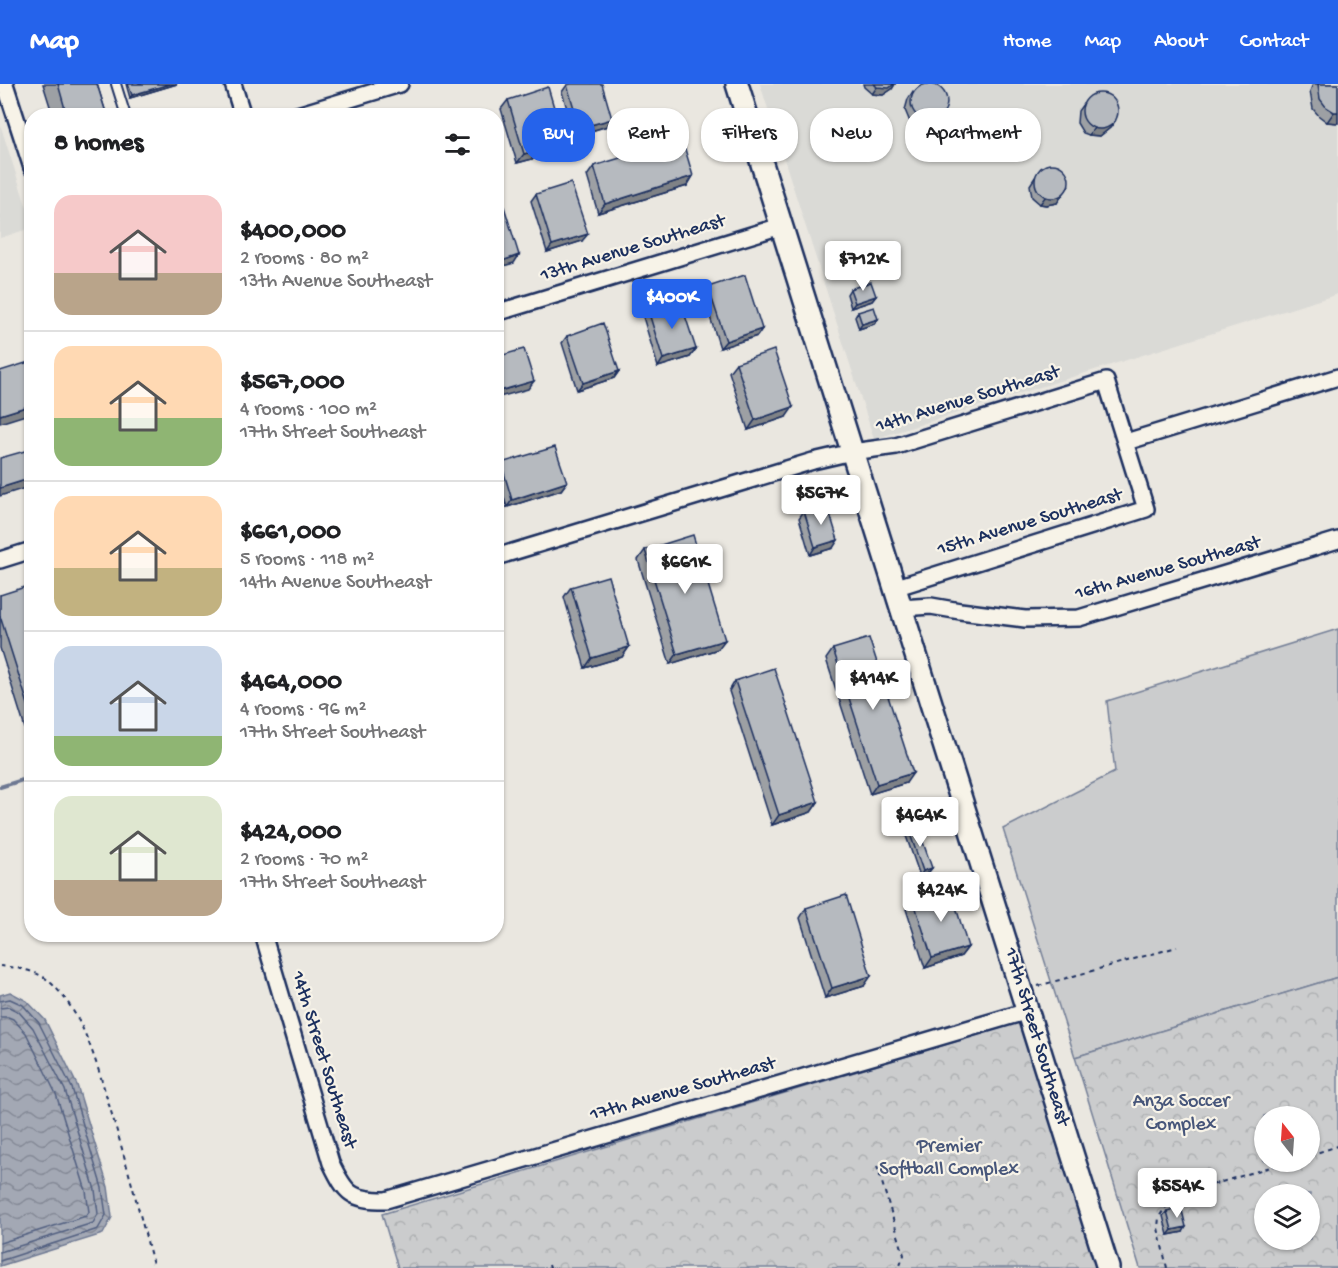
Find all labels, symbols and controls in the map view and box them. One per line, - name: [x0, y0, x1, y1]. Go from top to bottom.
- text: Map: [30, 26, 79, 59]
- text: Home: [1003, 30, 1051, 55]
- text: Map: [1084, 30, 1121, 55]
- text: About: [1154, 30, 1207, 55]
- text: Contact: [1240, 30, 1308, 55]
- chip: Buy: [522, 108, 595, 162]
- chip: Rent: [607, 108, 689, 162]
- chip: Filters: [701, 108, 798, 162]
- chip: New: [810, 108, 893, 162]
- chip: Apartment: [905, 108, 1041, 162]
- icon: filters: [441, 128, 474, 161]
- text: 8 homes: [54, 129, 143, 160]
- street label: 13th Avenue Southeast: [537, 209, 730, 288]
- text: $400,000: [240, 217, 346, 248]
- icon: home: [102, 219, 174, 291]
- pin: $712K: [821, 241, 905, 292]
- text: 2 rooms · 80 m²: [240, 248, 369, 271]
- text: $712K: [839, 249, 887, 272]
- text: 13th Avenue Southeast: [240, 271, 432, 294]
- pin: $400K: [630, 279, 714, 330]
- text: $400K: [646, 287, 698, 310]
- street label: 14th Avenue Southeast: [872, 361, 1064, 439]
- text: $567,000: [240, 368, 345, 399]
- icon: home: [102, 370, 174, 442]
- text: 4 rooms · 100 m²: [240, 399, 377, 422]
- text: 17th Street Southeast: [240, 422, 425, 445]
- pin: $567K: [779, 475, 863, 526]
- text: $567K: [795, 483, 847, 506]
- street label: 15th Avenue Southeast: [934, 483, 1127, 562]
- text: $661,000: [240, 518, 341, 549]
- icon: home: [102, 520, 174, 592]
- street label: 16th Avenue Southeast: [1072, 531, 1265, 607]
- pin: $661K: [643, 544, 727, 595]
- text: 5 rooms · 118 m²: [240, 549, 374, 572]
- text: $661K: [661, 552, 709, 575]
- text: 14th Avenue Southeast: [240, 572, 431, 595]
- pin: $414K: [831, 660, 915, 711]
- text: $464,000: [240, 668, 342, 699]
- text: $414K: [849, 668, 897, 691]
- icon: home: [102, 670, 174, 742]
- text: 4 rooms · 96 m²: [240, 699, 366, 722]
- text: 17th Street Southeast: [240, 722, 425, 745]
- pin: $464K: [878, 797, 962, 848]
- text: $464K: [895, 805, 945, 828]
- text: $424,000: [240, 818, 342, 849]
- icon: home: [102, 820, 174, 892]
- text: 2 rooms · 70 m²: [240, 849, 368, 872]
- text: 17th Street Southeast: [240, 872, 425, 895]
- pin: $424K: [899, 872, 983, 923]
- text: $424K: [917, 880, 965, 903]
- street label: 17th Street Southeast: [998, 944, 1075, 1131]
- street label: 14th Street Southeast: [285, 968, 361, 1153]
- street label: 17th Avenue Southeast: [587, 1052, 780, 1128]
- park label: Anza Soccer Complex: [1133, 1091, 1231, 1137]
- north arrow: [1254, 1106, 1320, 1172]
- map controls: [1254, 1106, 1320, 1250]
- park label: Premier Softball Complex: [879, 1136, 1019, 1182]
- pin: $554K: [1135, 1168, 1219, 1219]
- text: $554K: [1152, 1176, 1202, 1199]
- button: layers: [1254, 1184, 1320, 1250]

